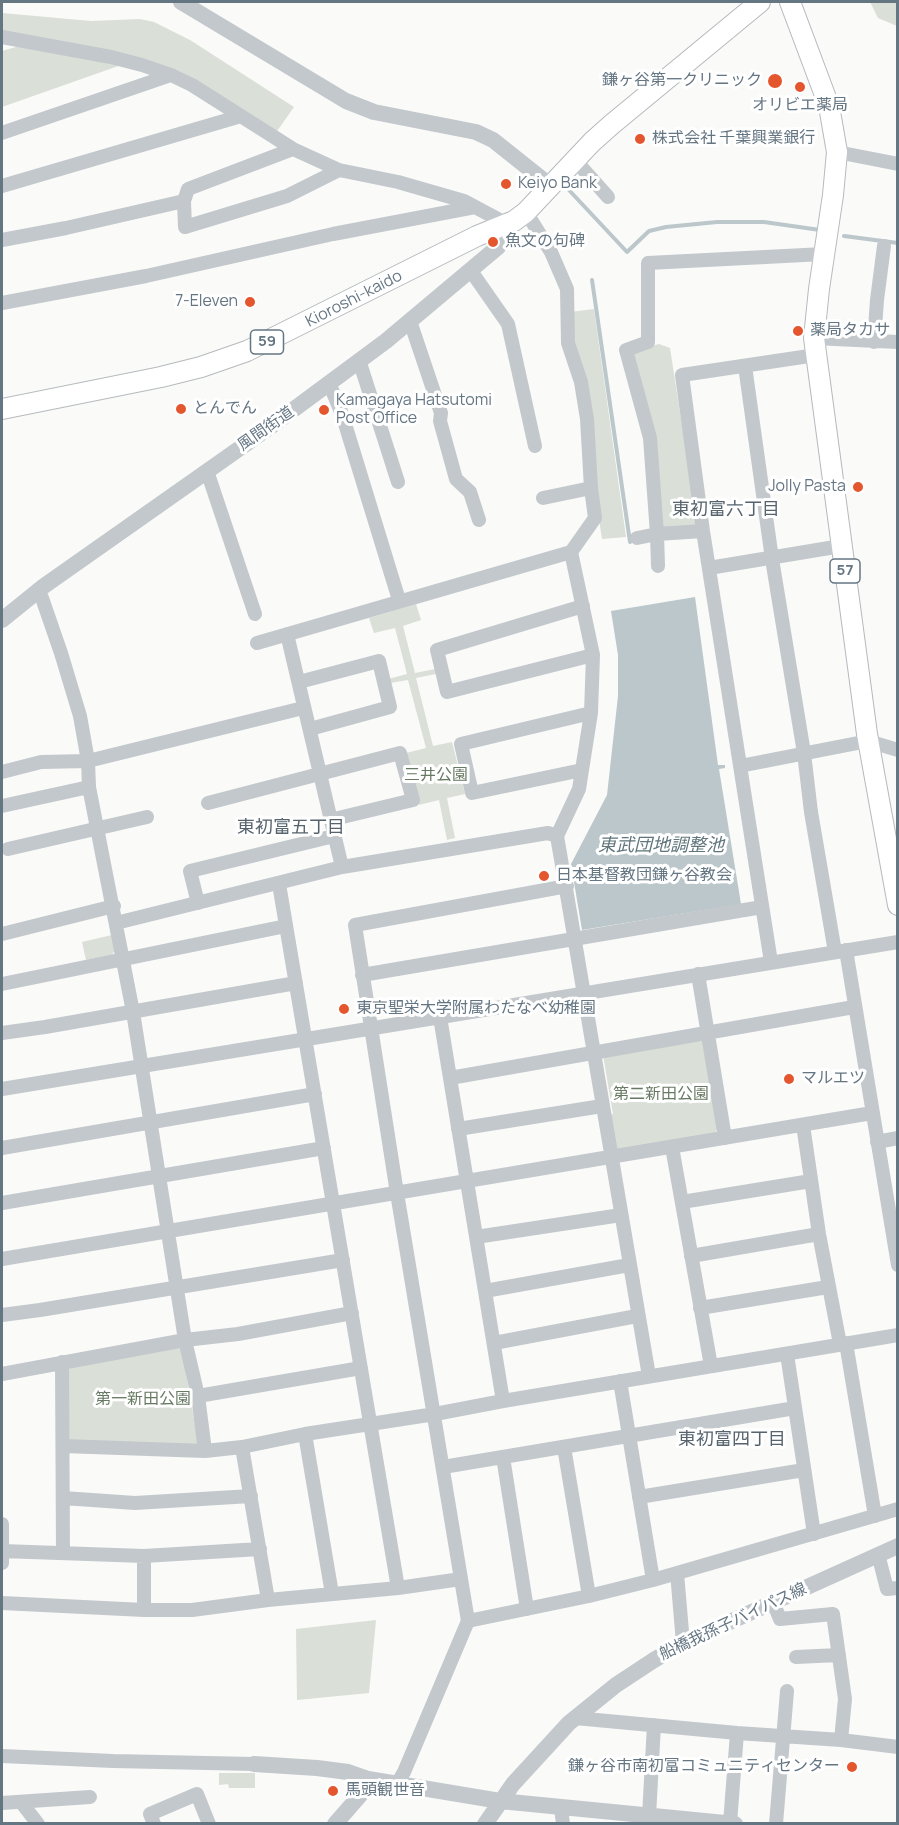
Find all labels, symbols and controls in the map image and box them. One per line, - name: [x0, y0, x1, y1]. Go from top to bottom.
- place label: 鎌ヶ谷第一クリニック: [602, 71, 762, 91]
- marker: 鎌ヶ谷第一クリニック: [766, 72, 784, 90]
- marker: オリビエ薬局: [793, 80, 807, 94]
- place label: オリビエ薬局: [752, 96, 848, 116]
- place label: 株式会社 千葉興業銀行: [652, 129, 815, 149]
- marker: 株式会社 千葉興業銀行: [633, 132, 647, 146]
- place label: Keiyo Bank: [518, 174, 597, 194]
- marker: Keiyo Bank: [499, 177, 513, 191]
- place label: 魚文の句碑: [505, 232, 585, 252]
- marker: 魚文の句碑: [486, 235, 500, 249]
- street label: Kioroshi-kaido: [303, 266, 405, 332]
- place label: 7-Eleven: [175, 292, 238, 312]
- marker: 7-Eleven: [243, 295, 257, 309]
- place label: 薬局タカサ: [810, 321, 890, 341]
- marker: 薬局タカサ: [791, 324, 805, 338]
- road number: 59: [250, 330, 284, 354]
- place label: Kamagaya Hatsutomi Post Office: [336, 391, 492, 429]
- place label: とんでん: [193, 399, 257, 419]
- marker: とんでん: [174, 402, 188, 416]
- street label: 風間街道: [234, 403, 298, 455]
- marker: Kamagaya Hatsutomi Post Office: [317, 403, 331, 417]
- place label: Jolly Pasta: [768, 477, 846, 497]
- marker: Jolly Pasta: [851, 480, 865, 494]
- district label: 東初富六丁目: [672, 499, 780, 521]
- road number: 57: [830, 559, 860, 583]
- park label: 三井公園: [404, 766, 468, 786]
- district label: 東初富五丁目: [237, 817, 345, 839]
- water label: 東武団地調整池: [598, 835, 724, 857]
- place label: 日本基督教団鎌ヶ谷教会: [556, 866, 732, 886]
- marker: 日本基督教団鎌ヶ谷教会: [537, 869, 551, 883]
- place label: 東京聖栄大学附属わたなべ幼稚園: [356, 999, 596, 1019]
- marker: 東京聖栄大学附属わたなべ幼稚園: [337, 1002, 351, 1016]
- place label: マルエツ: [801, 1069, 865, 1089]
- marker: マルエツ: [782, 1072, 796, 1086]
- park label: 第二新田公園: [613, 1085, 709, 1105]
- park label: 第一新田公園: [95, 1390, 191, 1410]
- district label: 東初富四丁目: [678, 1429, 786, 1451]
- street label: 船橋我孫子バイパス線: [656, 1579, 810, 1665]
- place label: 鎌ヶ谷市南初富コミュニティセンター: [568, 1757, 840, 1777]
- marker: 鎌ヶ谷市南初富コミュニティセンター: [845, 1760, 859, 1774]
- place label: 馬頭観世音: [345, 1781, 425, 1801]
- marker: 馬頭観世音: [326, 1784, 340, 1798]

